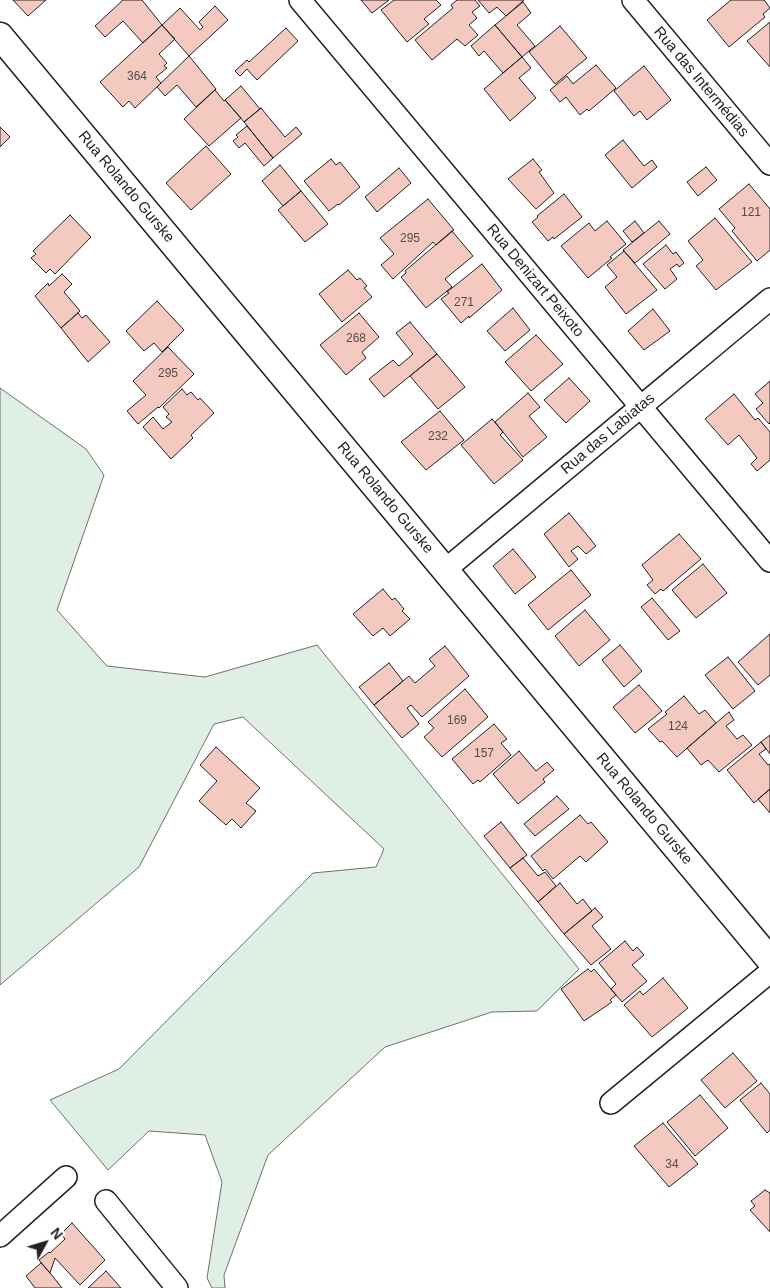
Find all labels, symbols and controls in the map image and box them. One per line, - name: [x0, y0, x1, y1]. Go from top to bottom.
- street label: Rua das Intermédias: [650, 23, 752, 141]
- house number: 364: [127, 70, 147, 84]
- street label: Rua Rolando Gurske: [74, 128, 178, 246]
- house number: 121: [741, 206, 761, 220]
- street label: Rua Denizart Peixoto: [483, 221, 587, 341]
- house number: 295: [400, 232, 420, 246]
- house number: 271: [454, 296, 474, 310]
- house number: 268: [346, 332, 366, 346]
- house number: 295: [158, 367, 178, 381]
- street label: Rua das Labiatas: [557, 390, 659, 478]
- house number: 232: [428, 430, 448, 444]
- street label: Rua Rolando Gurske: [333, 439, 437, 557]
- house number: 169: [447, 714, 467, 728]
- house number: 124: [668, 720, 688, 734]
- house number: 157: [474, 747, 494, 761]
- street label: Rua Rolando Gurske: [592, 750, 696, 868]
- house number: 34: [665, 1158, 679, 1172]
- north arrow: [20, 1218, 70, 1268]
- text: N: [47, 1225, 66, 1243]

